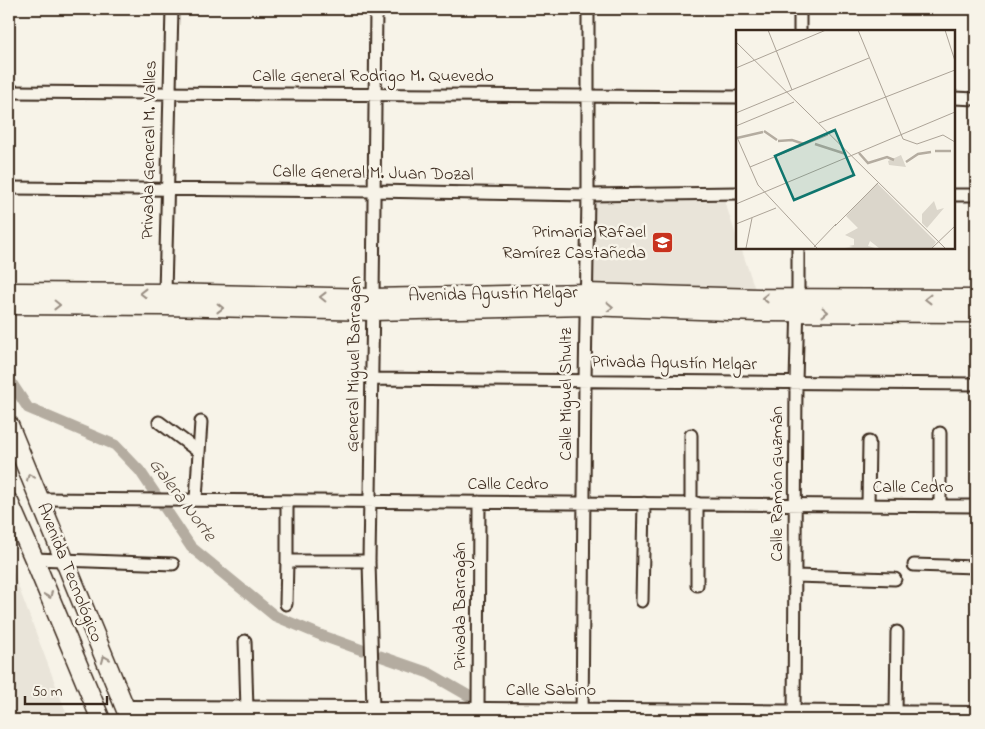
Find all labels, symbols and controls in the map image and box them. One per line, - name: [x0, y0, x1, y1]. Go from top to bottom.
- inset map: [736, 30, 955, 249]
- street label: Privada General M. Valles: [135, 60, 165, 240]
- street label: Calle General Rodrigo M. Quevedo: [252, 64, 494, 91]
- street label: Calle General M. Juan Dozal: [272, 159, 474, 189]
- place label: Primaria Rafael Ramírez Castañeda: [502, 220, 646, 267]
- school or university icon: Primaria Rafael Ramírez Castañeda: [650, 231, 674, 255]
- street label: General Miguel Barragan: [340, 275, 371, 453]
- street label: Avenida Agustín Melgar: [408, 281, 579, 310]
- one-way arrow: [138, 288, 146, 298]
- one-way arrow: [318, 292, 326, 302]
- one-way arrow: [761, 293, 769, 304]
- one-way arrow: [923, 294, 931, 304]
- one-way arrow: [54, 300, 62, 310]
- one-way arrow: [606, 301, 614, 312]
- one-way arrow: [216, 303, 224, 313]
- one-way arrow: [822, 307, 829, 317]
- street label: Calle Miguel Shultz: [554, 327, 581, 461]
- street label: Privada Agustín Melgar: [591, 350, 758, 379]
- street label: Calle Ramón Guzmán: [765, 406, 791, 562]
- water label: Galera Norte: [142, 453, 223, 549]
- street label: Calle Cedro: [467, 472, 549, 498]
- one-way arrow: [25, 473, 35, 481]
- street label: Calle Cedro: [872, 475, 954, 501]
- street label: Avenida Tecnológico: [28, 499, 109, 647]
- street label: Privada Barragán: [448, 542, 475, 670]
- one-way arrow: [42, 590, 53, 599]
- one-way arrow: [101, 655, 111, 664]
- scale bar: [25, 674, 108, 706]
- street label: Calle Sabino: [506, 678, 596, 704]
- text: 50 m: [32, 681, 63, 703]

